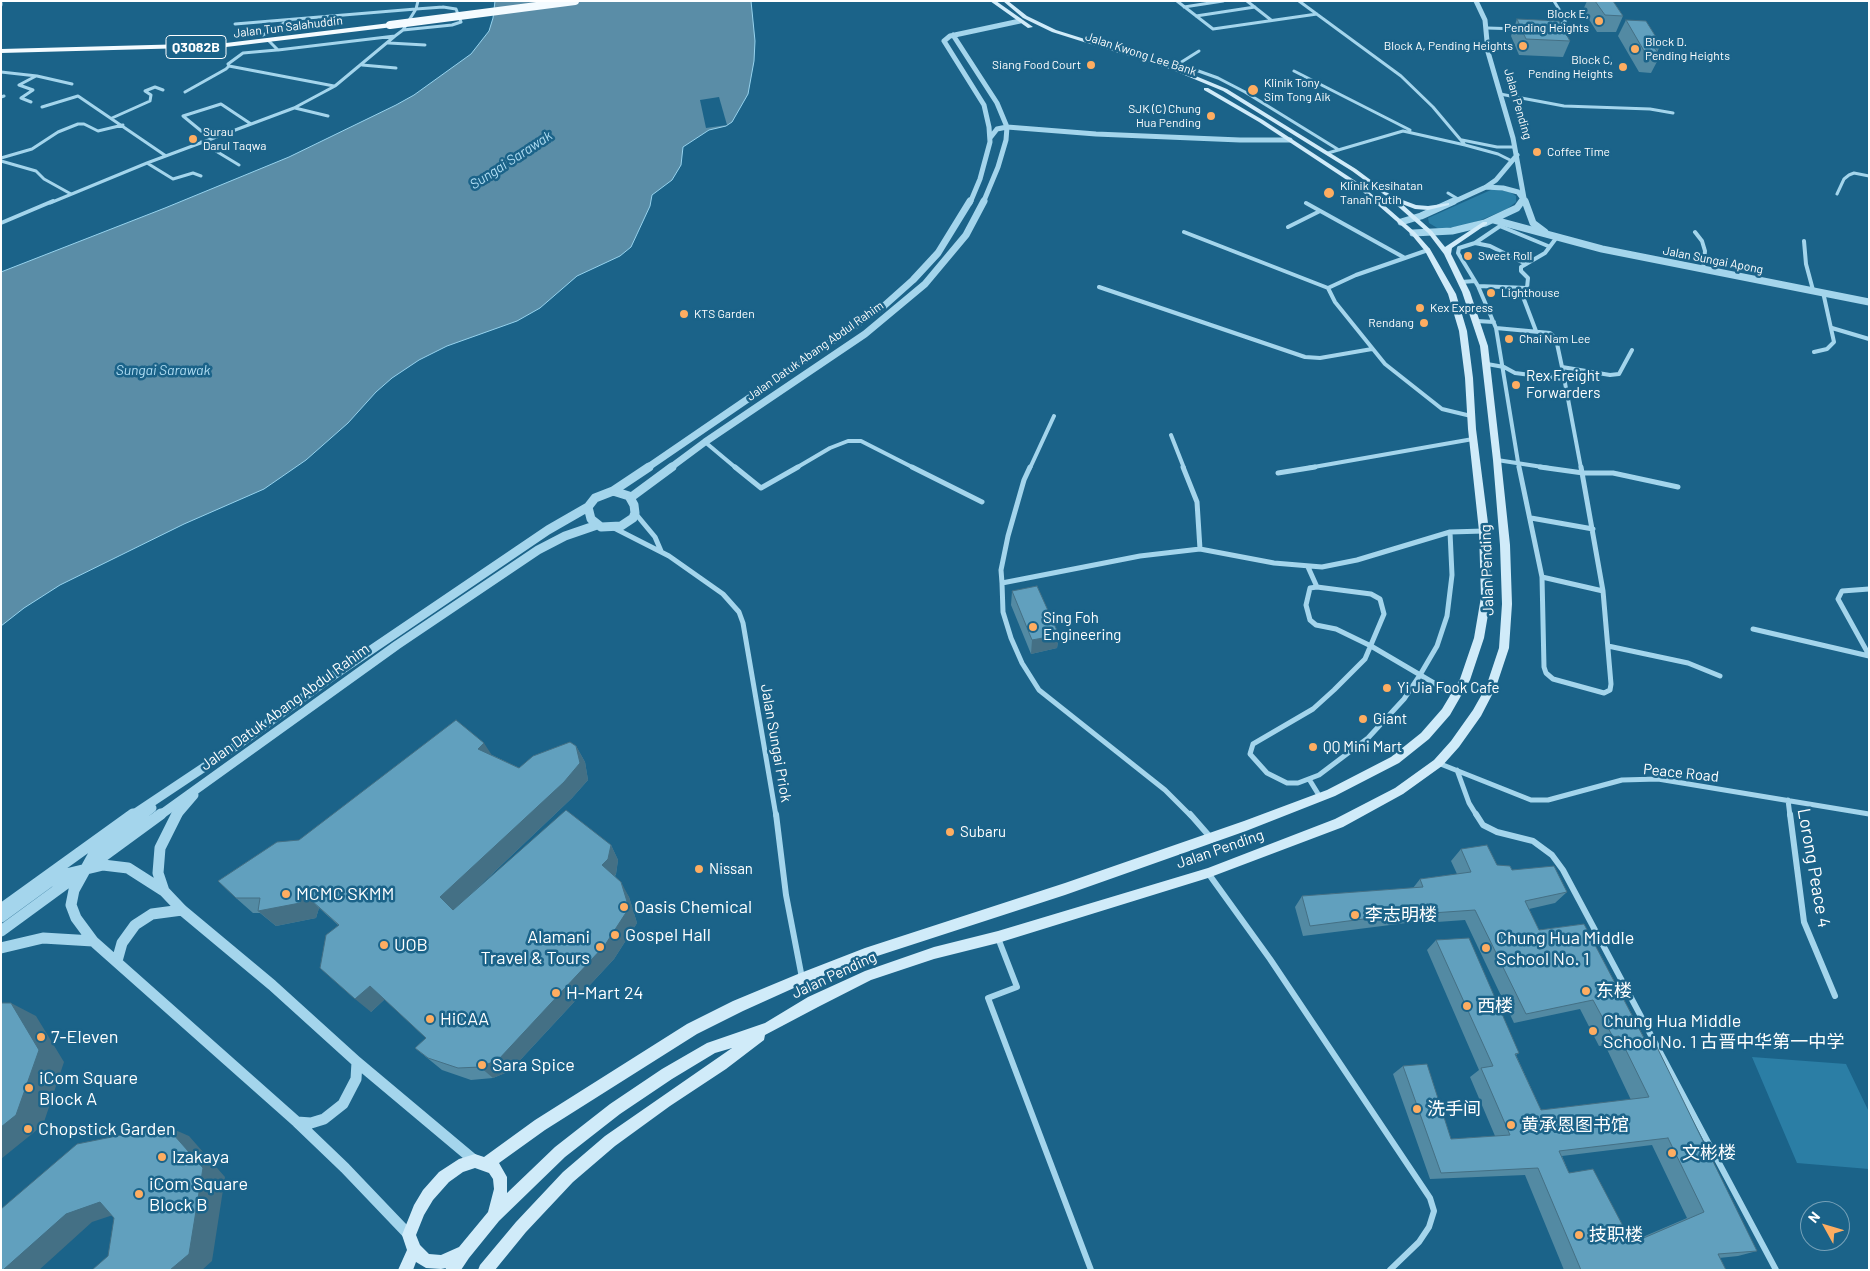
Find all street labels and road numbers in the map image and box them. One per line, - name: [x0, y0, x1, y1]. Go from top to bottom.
- street label: Jalan Tun Salahuddin: [233, 13, 343, 41]
- street label: Jalan Kwong Lee Bank: [1083, 29, 1199, 79]
- road number: Q3082B: [166, 36, 226, 58]
- street label: Jalan Pending: [1501, 67, 1535, 141]
- street label: Jalan Sungai Apong: [1662, 243, 1764, 277]
- street label: Jalan Datuk Abang Abdul Rahim: [744, 298, 886, 404]
- street label: Jalan Pending: [1476, 524, 1498, 616]
- street label: Jalan Datuk Abang Abdul Rahim: [197, 640, 373, 774]
- street label: Jalan Sungai Priok: [757, 682, 795, 804]
- street label: Peace Road: [1642, 760, 1720, 786]
- street label: Lorong Peace 4: [1793, 807, 1835, 929]
- street label: Jalan Pending: [1174, 826, 1266, 872]
- street label: Jalan Pending: [789, 948, 879, 1002]

